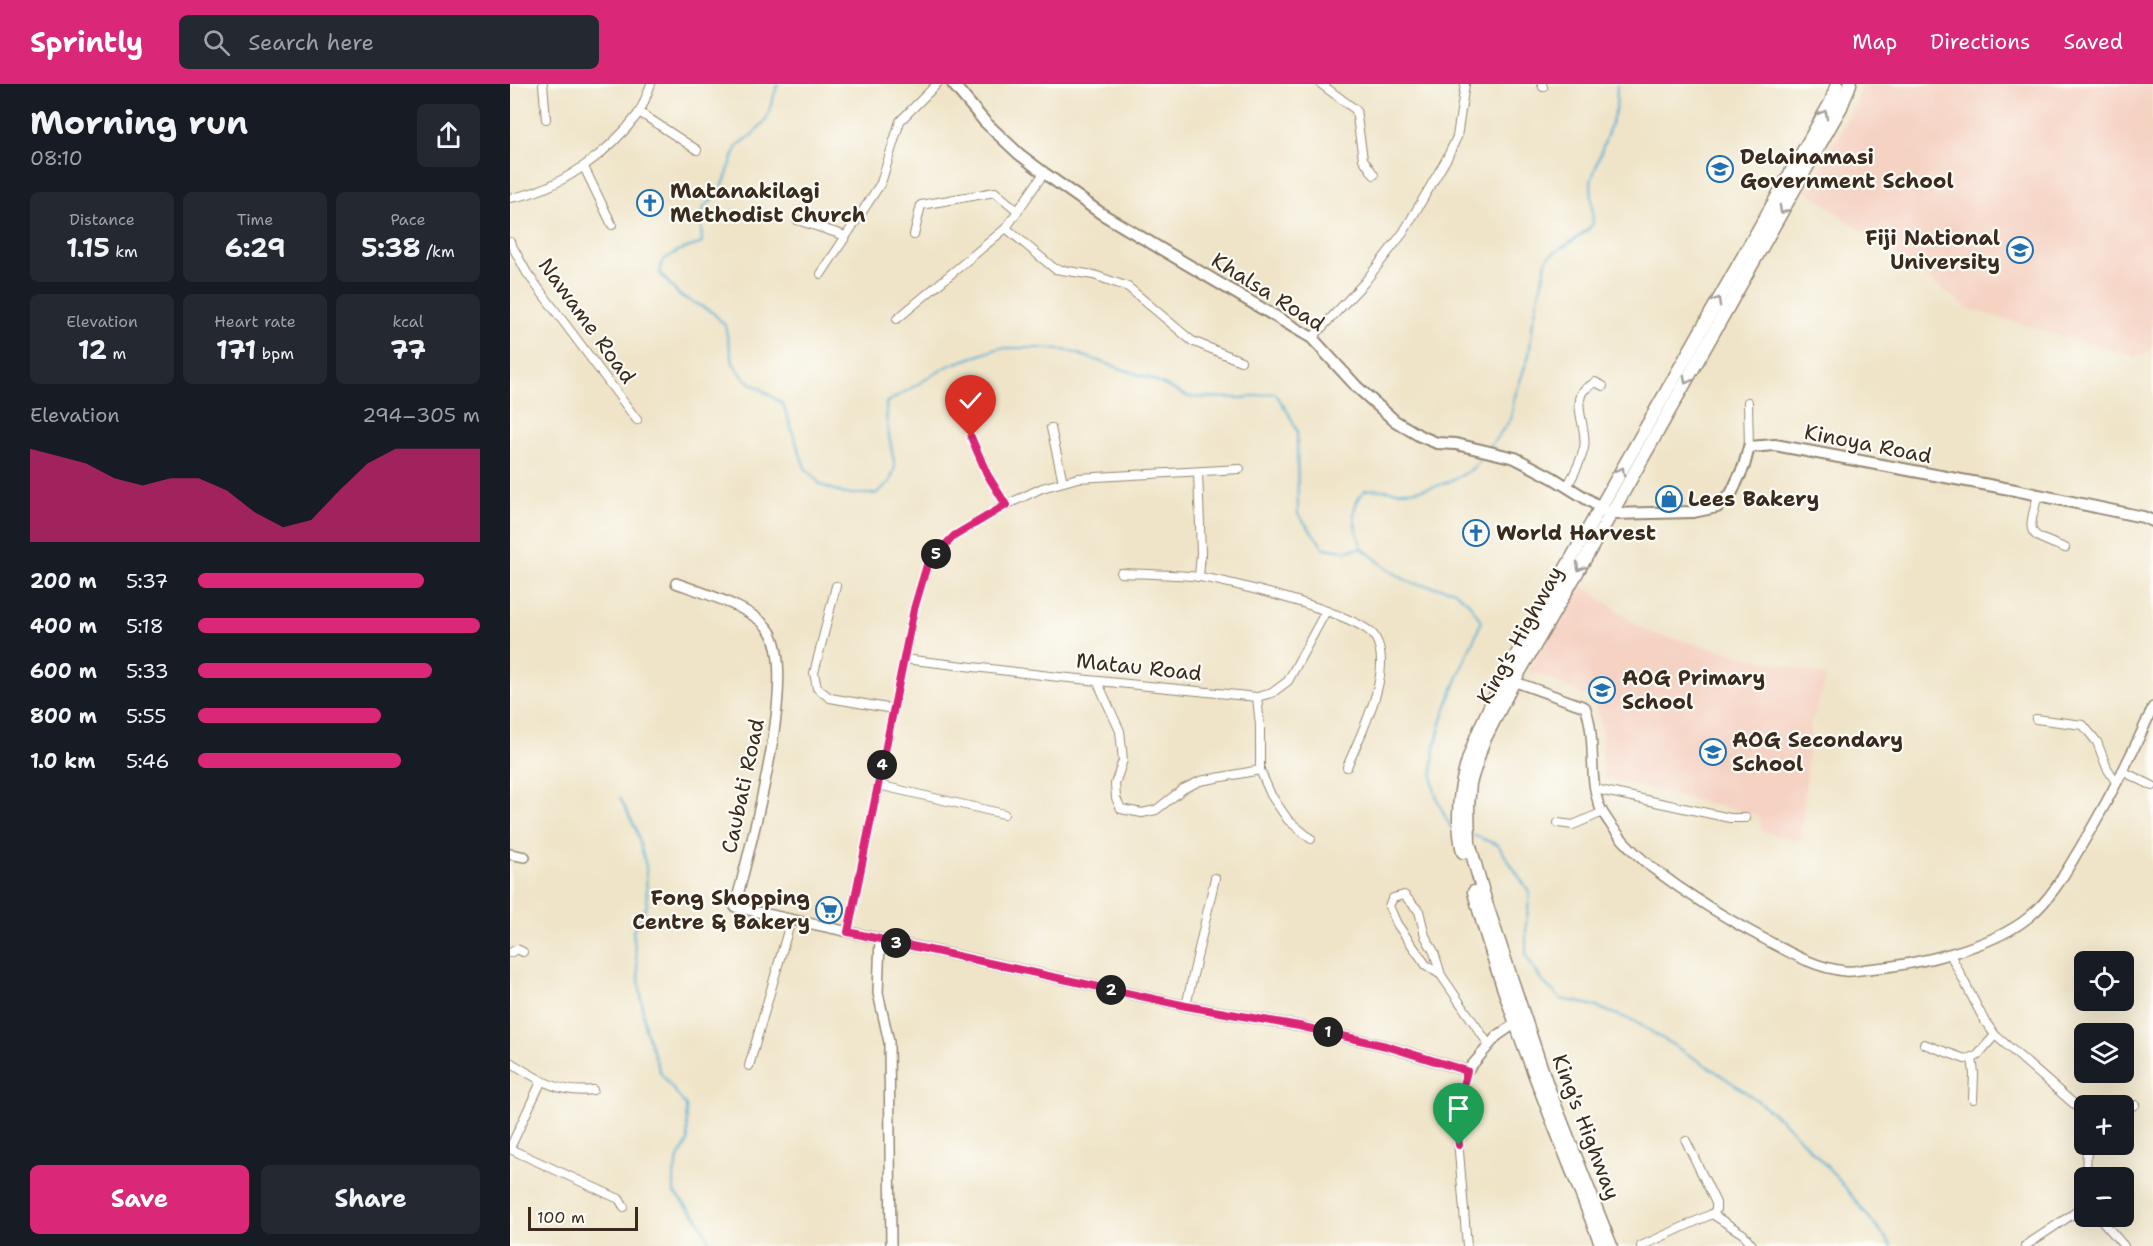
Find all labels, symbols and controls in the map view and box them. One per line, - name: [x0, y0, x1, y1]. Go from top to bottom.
- search box: [179, 15, 599, 69]
- text: Sprintly: [30, 23, 143, 61]
- icon: search: [200, 26, 233, 59]
- text: Search here: [248, 28, 374, 57]
- text: Map: [1852, 28, 1897, 56]
- text: Directions: [1930, 28, 2030, 56]
- text: Saved: [2063, 28, 2123, 56]
- text: Morning run: [30, 100, 248, 145]
- button: share: [417, 104, 480, 167]
- one-way arrow: [1817, 109, 1828, 120]
- place label: Delainamasi Government School: [1740, 143, 1954, 195]
- text: 08:10: [30, 145, 83, 171]
- school or university icon: Delainamasi Government School: [1705, 154, 1735, 184]
- place label: Matanakilagi Methodist Church: [670, 177, 866, 229]
- church icon: Matanakilagi Methodist Church: [635, 188, 665, 218]
- one-way arrow: [1779, 204, 1790, 214]
- text: Distance: [69, 209, 135, 230]
- text: Time: [237, 209, 273, 230]
- text: Pace: [390, 209, 426, 230]
- place label: Fiji National University: [1865, 224, 2000, 276]
- text: 1.15: [66, 230, 110, 265]
- text: 6:29: [225, 230, 285, 265]
- text: 5:38: [361, 230, 421, 265]
- school or university icon: Fiji National University: [2005, 235, 2035, 265]
- text: km: [110, 241, 138, 262]
- text: /km: [421, 241, 455, 262]
- street label: Khalsa Road: [1206, 246, 1330, 338]
- street label: Nawame Road: [532, 252, 642, 390]
- one-way arrow: [1710, 297, 1721, 308]
- text: Elevation: [66, 311, 138, 332]
- text: Heart rate: [214, 311, 296, 332]
- text: kcal: [392, 311, 424, 332]
- text: 12: [78, 332, 107, 367]
- text: 171: [216, 332, 256, 367]
- text: 77: [390, 332, 426, 367]
- text: m: [107, 343, 126, 364]
- text: bpm: [256, 343, 294, 364]
- one-way arrow: [1683, 373, 1694, 384]
- pin: [945, 375, 996, 437]
- icon: check: [954, 384, 987, 417]
- text: Elevation: [30, 402, 120, 428]
- text: 294–305 m: [362, 402, 480, 428]
- street label: Kinoya Road: [1802, 418, 1934, 470]
- one-way arrow: [1614, 467, 1625, 477]
- shop icon: Lees Bakery: [1654, 484, 1684, 514]
- place label: Lees Bakery: [1688, 485, 1819, 513]
- church icon: World Harvest: [1461, 518, 1491, 548]
- place label: World Harvest: [1496, 519, 1656, 547]
- pin: 5: [921, 539, 951, 569]
- text: 5: [931, 543, 941, 564]
- street label: King's Highway: [1470, 561, 1570, 709]
- one-way arrow: [1576, 561, 1588, 571]
- text: 200 m: [30, 568, 97, 594]
- text: 5:37: [126, 568, 168, 594]
- text: 400 m: [30, 613, 97, 639]
- text: 5:18: [126, 613, 164, 639]
- street label: Matau Road: [1075, 646, 1203, 688]
- text: 600 m: [30, 658, 97, 684]
- text: 5:33: [126, 658, 169, 684]
- place label: AOG Primary School: [1622, 664, 1765, 716]
- school or university icon: AOG Primary School: [1587, 675, 1617, 705]
- text: 800 m: [30, 703, 97, 729]
- text: 5:55: [126, 703, 166, 729]
- street label: Caubati Road: [715, 716, 771, 856]
- place label: AOG Secondary School: [1732, 726, 1903, 778]
- school or university icon: AOG Secondary School: [1698, 737, 1728, 767]
- text: 1.0 km: [30, 748, 95, 774]
- text: 5:46: [126, 748, 169, 774]
- pin: 4: [867, 750, 897, 780]
- text: 4: [876, 754, 888, 775]
- place label: Fong Shopping Centre & Bakery: [632, 884, 810, 936]
- supermarket icon: Fong Shopping Centre & Bakery: [814, 895, 844, 925]
- pin: 3: [881, 928, 911, 958]
- text: 3: [890, 932, 902, 953]
- map controls: [2074, 951, 2134, 1227]
- button: locate: [2074, 951, 2134, 1011]
- pin: 2: [1096, 975, 1126, 1005]
- text: 2: [1105, 979, 1117, 1000]
- pin: 1: [1313, 1017, 1343, 1047]
- text: 1: [1324, 1021, 1332, 1042]
- button: layers: [2074, 1023, 2134, 1083]
- street label: King's Highway: [1545, 1050, 1627, 1204]
- pin: [1433, 1083, 1484, 1145]
- icon: arrive: [1442, 1092, 1475, 1125]
- button: +: [2074, 1095, 2134, 1155]
- button: Save: [30, 1165, 249, 1234]
- button: Share: [261, 1165, 480, 1234]
- button: −: [2074, 1167, 2134, 1227]
- scale bar: [528, 1204, 638, 1232]
- text: 100 m: [537, 1207, 585, 1228]

